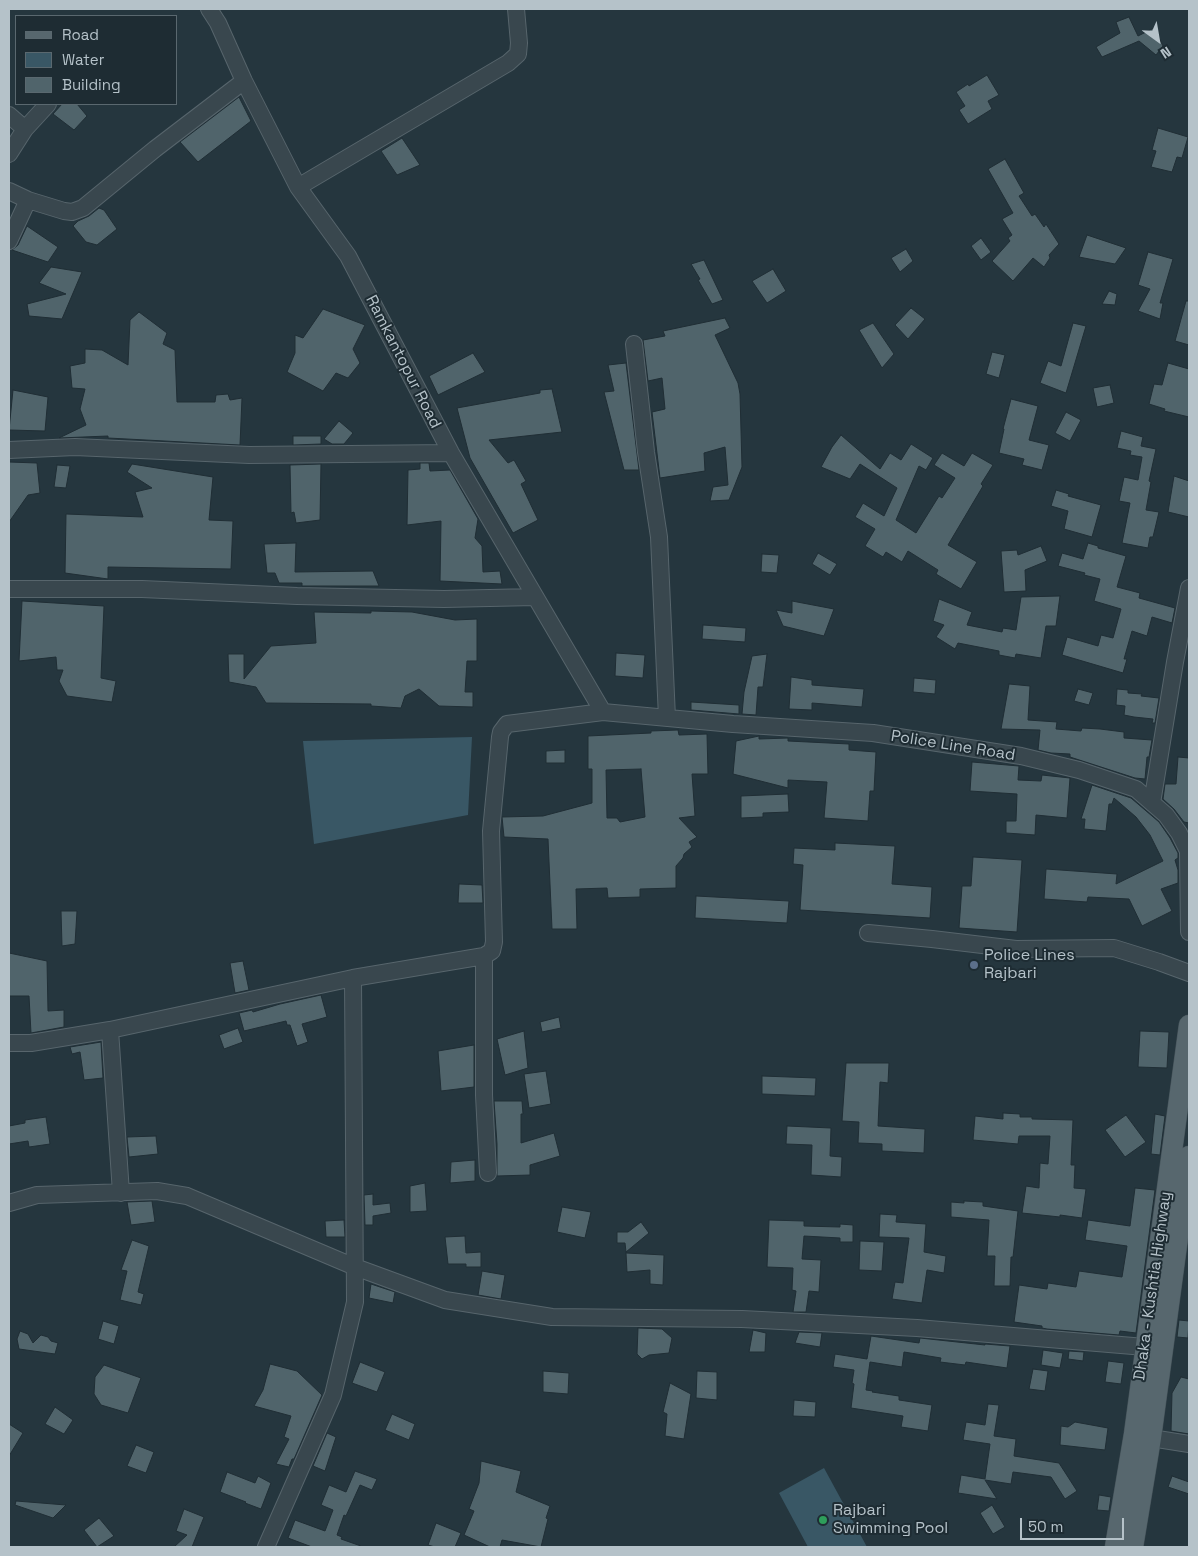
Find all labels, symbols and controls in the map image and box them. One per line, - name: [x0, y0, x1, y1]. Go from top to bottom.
- legend: [15, 15, 178, 105]
- north arrow: [1133, 15, 1183, 65]
- text: Road: [62, 25, 99, 44]
- text: N: [1157, 43, 1175, 63]
- text: Water: [62, 50, 104, 69]
- text: Building: [62, 75, 121, 94]
- street label: Ramkantopur Road: [361, 292, 445, 432]
- street label: Police Line Road: [889, 727, 1017, 765]
- place label: Police Lines Rajbari: [984, 946, 1075, 984]
- marker: Police Lines Rajbari: [968, 959, 980, 971]
- street label: Dhaka - Kushtia Highway: [1130, 1190, 1176, 1382]
- place label: Rajbari Swimming Pool: [833, 1501, 948, 1539]
- scale bar: [1023, 1508, 1127, 1540]
- marker: Rajbari Swimming Pool: [817, 1514, 829, 1526]
- text: 50 m: [1028, 1517, 1063, 1536]

